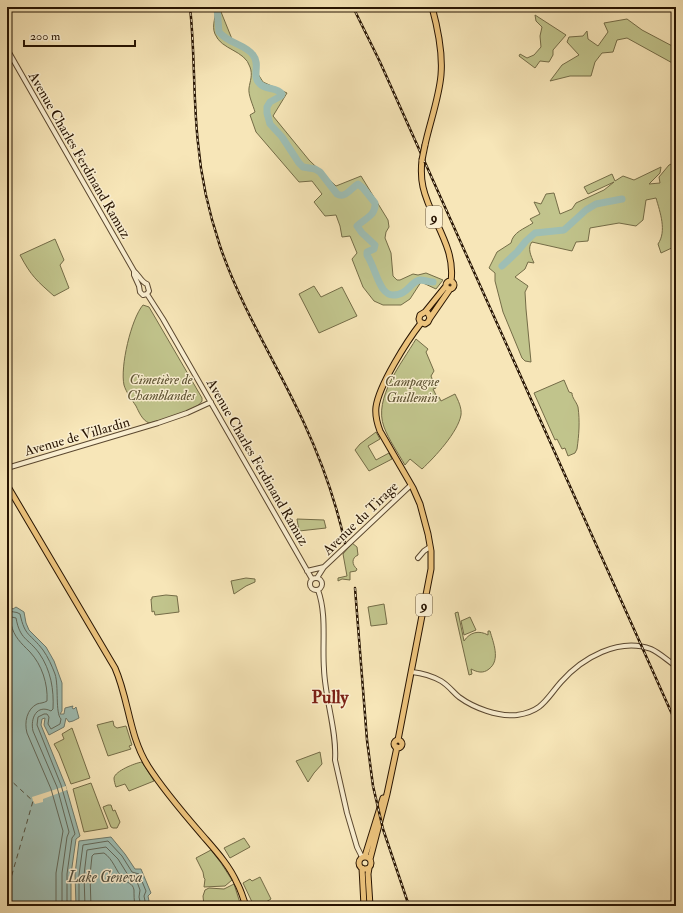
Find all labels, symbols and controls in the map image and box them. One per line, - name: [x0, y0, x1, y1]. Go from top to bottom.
- scale bar: [24, 22, 135, 48]
- text: 200 m: [30, 29, 61, 44]
- street label: Avenue Charles Ferdinand Ramuz: [24, 68, 134, 242]
- road number: 9: [426, 206, 442, 228]
- park label: Cimetière de Chamblandes: [127, 371, 196, 404]
- park label: Campagne Guillemin: [385, 373, 439, 406]
- street label: Avenue Charles Ferdinand Ramuz: [202, 375, 312, 549]
- street label: Avenue de Villardin: [22, 413, 132, 460]
- street label: Avenue du Tirage: [318, 478, 402, 559]
- road number: 9: [416, 594, 432, 616]
- district label: Pully: [312, 686, 350, 709]
- water label: Lake Geneva: [67, 868, 142, 887]

